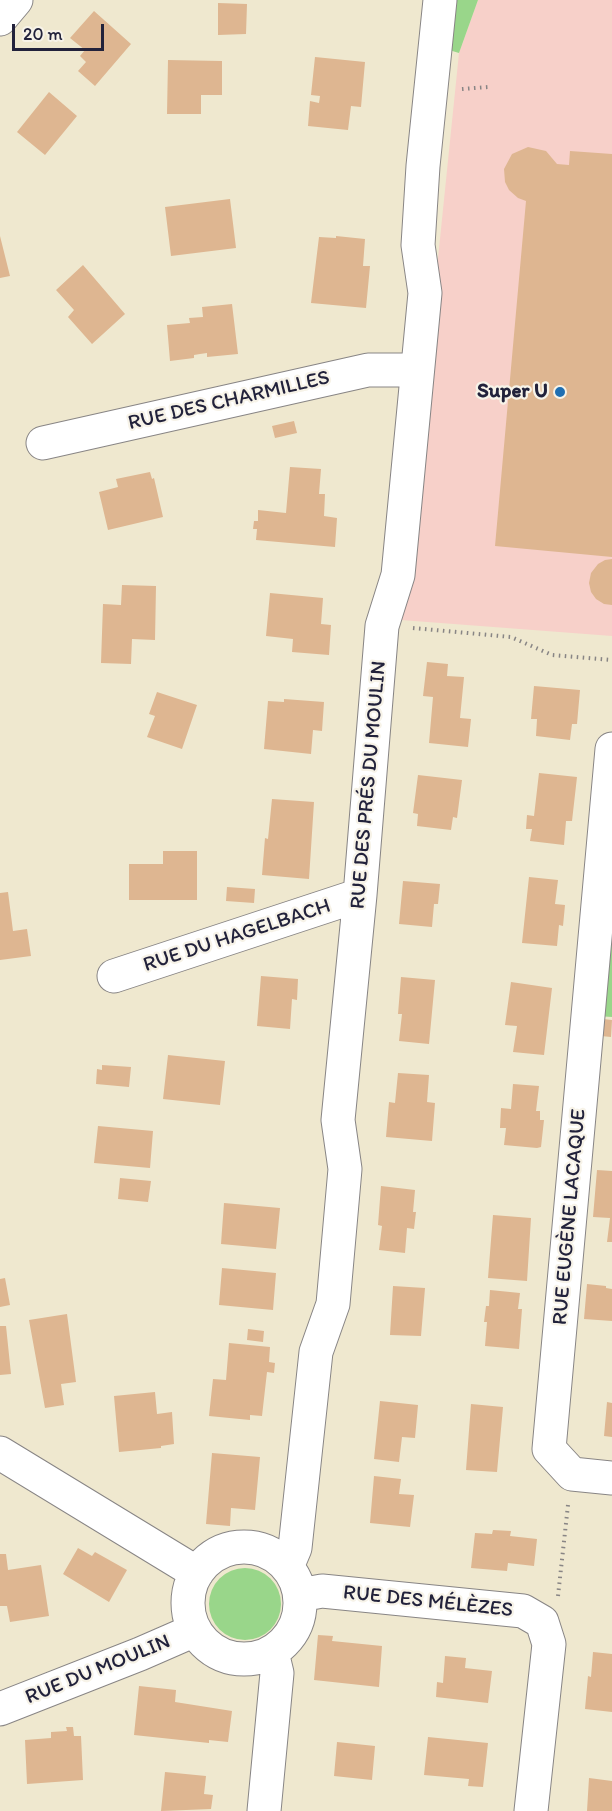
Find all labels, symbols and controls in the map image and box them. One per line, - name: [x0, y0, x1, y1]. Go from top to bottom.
- scale bar: [15, 12, 106, 50]
- text: 20 m: [23, 23, 63, 45]
- street label: RUE DES CHARMILLES: [126, 366, 332, 436]
- place label: Super U: [477, 379, 548, 405]
- marker: Super U: [553, 385, 567, 399]
- street label: RUE DES PRÉS DU MOULIN: [346, 660, 392, 910]
- street label: RUE DU HAGELBACH: [140, 894, 334, 978]
- street label: RUE EUGÈNE LACAQUE: [548, 1108, 592, 1326]
- street label: RUE DES MÉLÈZES: [342, 1581, 514, 1623]
- street label: RUE DU MOULIN: [22, 1629, 174, 1711]

